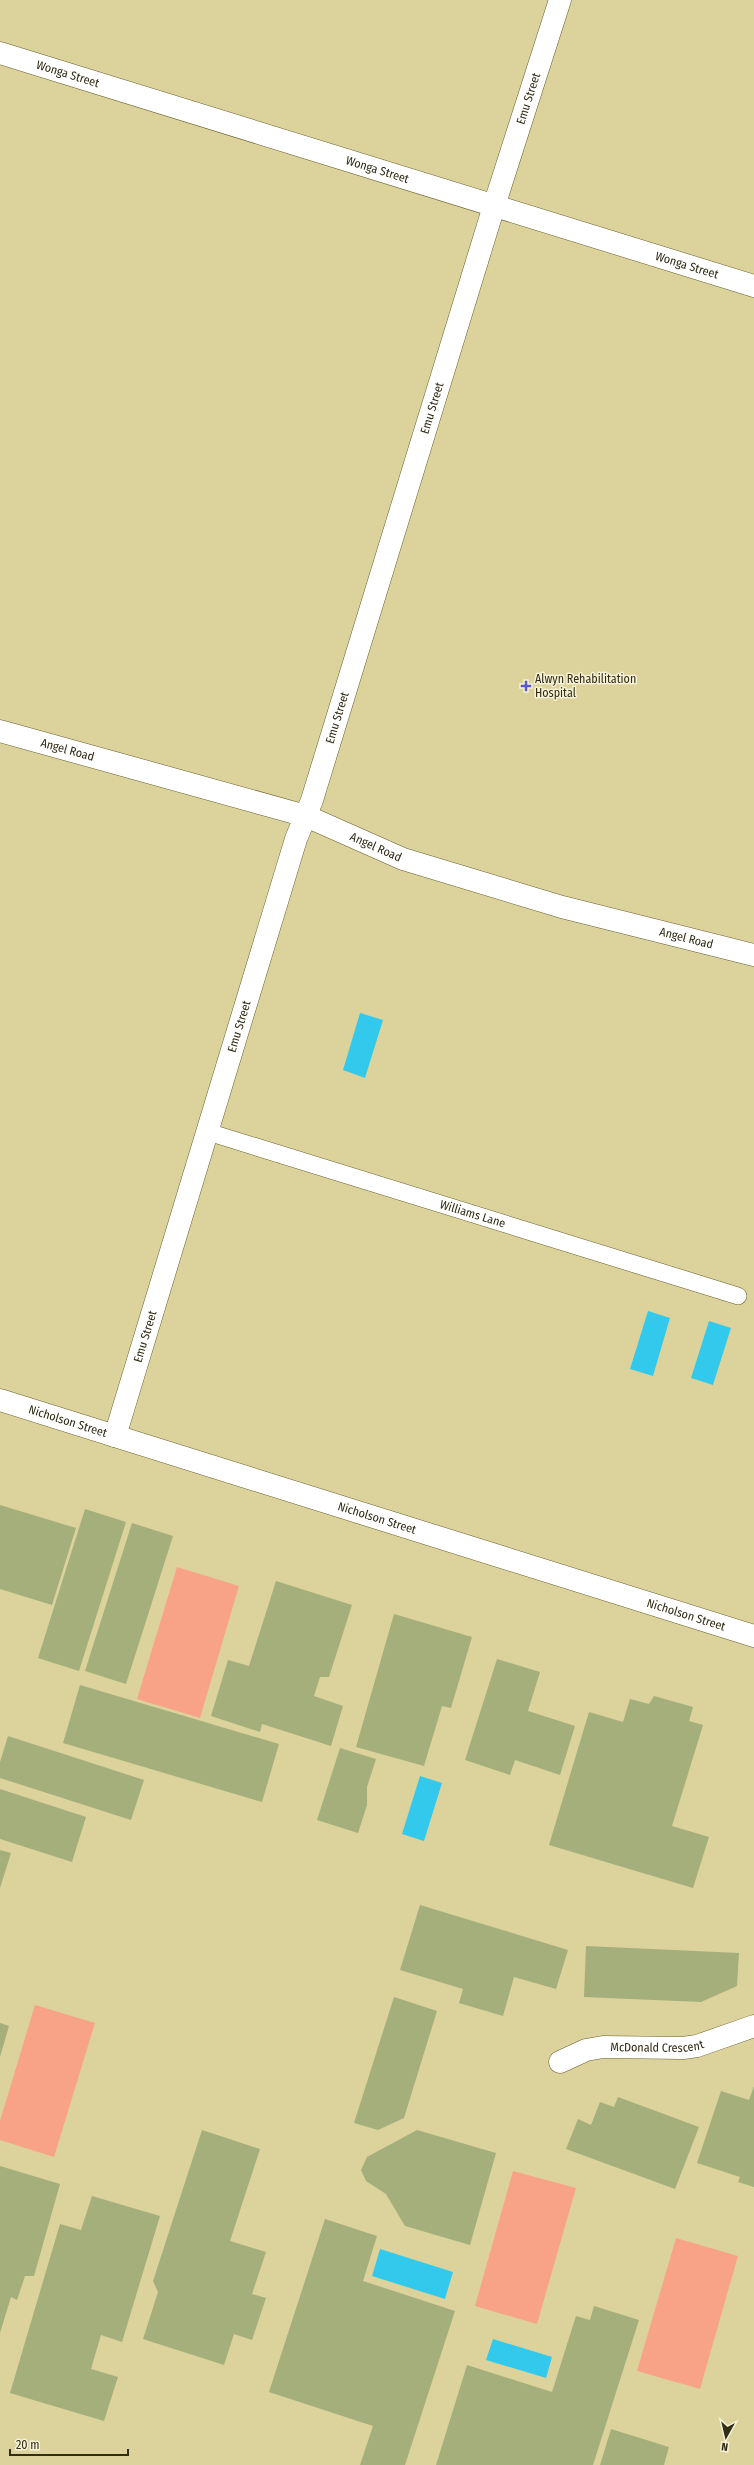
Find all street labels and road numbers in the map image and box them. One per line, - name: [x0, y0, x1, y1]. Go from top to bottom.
- street label: Wonga Street: [35, 58, 101, 90]
- street label: Emu Street: [514, 71, 543, 126]
- street label: Wonga Street: [344, 153, 411, 186]
- street label: Wonga Street: [654, 249, 720, 282]
- street label: Emu Street: [418, 380, 447, 436]
- street label: Emu Street: [323, 690, 352, 745]
- street label: Angel Road: [39, 736, 96, 764]
- street label: Angel Road: [348, 829, 404, 865]
- street label: Angel Road: [658, 925, 715, 952]
- street label: Emu Street: [225, 999, 254, 1054]
- street label: Williams Lane: [438, 1197, 507, 1231]
- street label: Emu Street: [131, 1309, 160, 1364]
- street label: Nicholson Street: [27, 1402, 109, 1440]
- street label: Nicholson Street: [336, 1499, 418, 1537]
- street label: Nicholson Street: [645, 1596, 727, 1634]
- street label: McDonald Crescent: [610, 2037, 706, 2055]

